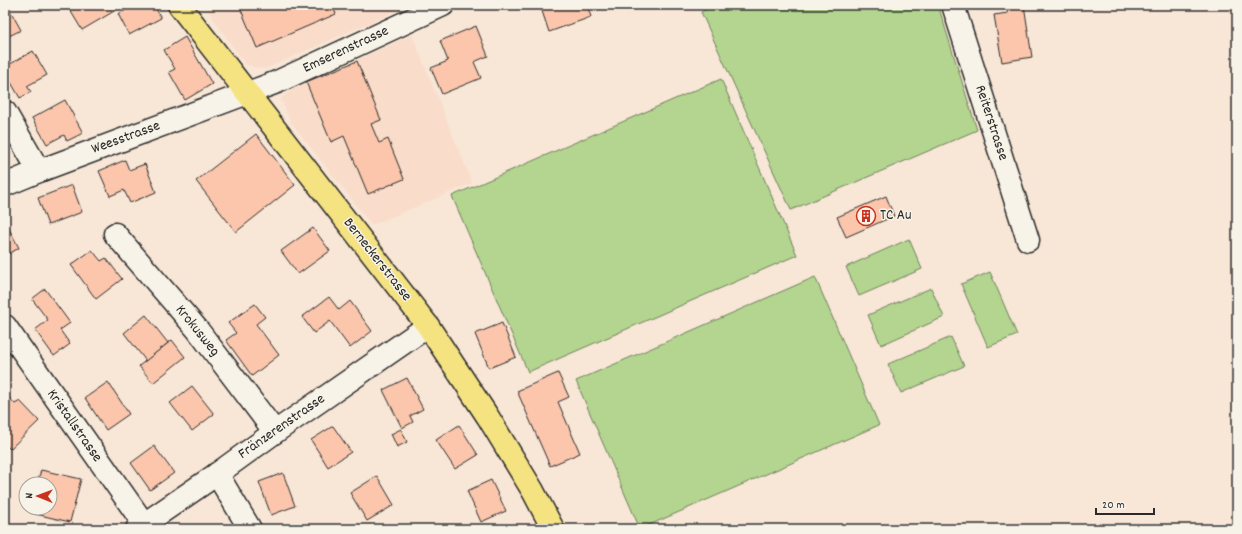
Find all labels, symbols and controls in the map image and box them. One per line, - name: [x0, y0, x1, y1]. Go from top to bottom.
- street label: Emserenstrasse: [299, 20, 393, 80]
- street label: Reiterstrasse: [968, 82, 1014, 164]
- street label: Weesstrasse: [88, 115, 164, 161]
- building icon: TC Au: [855, 205, 877, 227]
- place label: TC Au: [880, 205, 912, 227]
- street label: Berneckerstrasse: [337, 213, 417, 307]
- street label: Krokusweg: [169, 300, 225, 362]
- street label: Kristallstrasse: [41, 385, 108, 467]
- street label: Fränzerenstrasse: [234, 389, 330, 465]
- north arrow: [18, 476, 58, 516]
- scale bar: [1096, 490, 1154, 516]
- text: N: [22, 492, 38, 499]
- text: 20 m: [1102, 497, 1125, 514]

